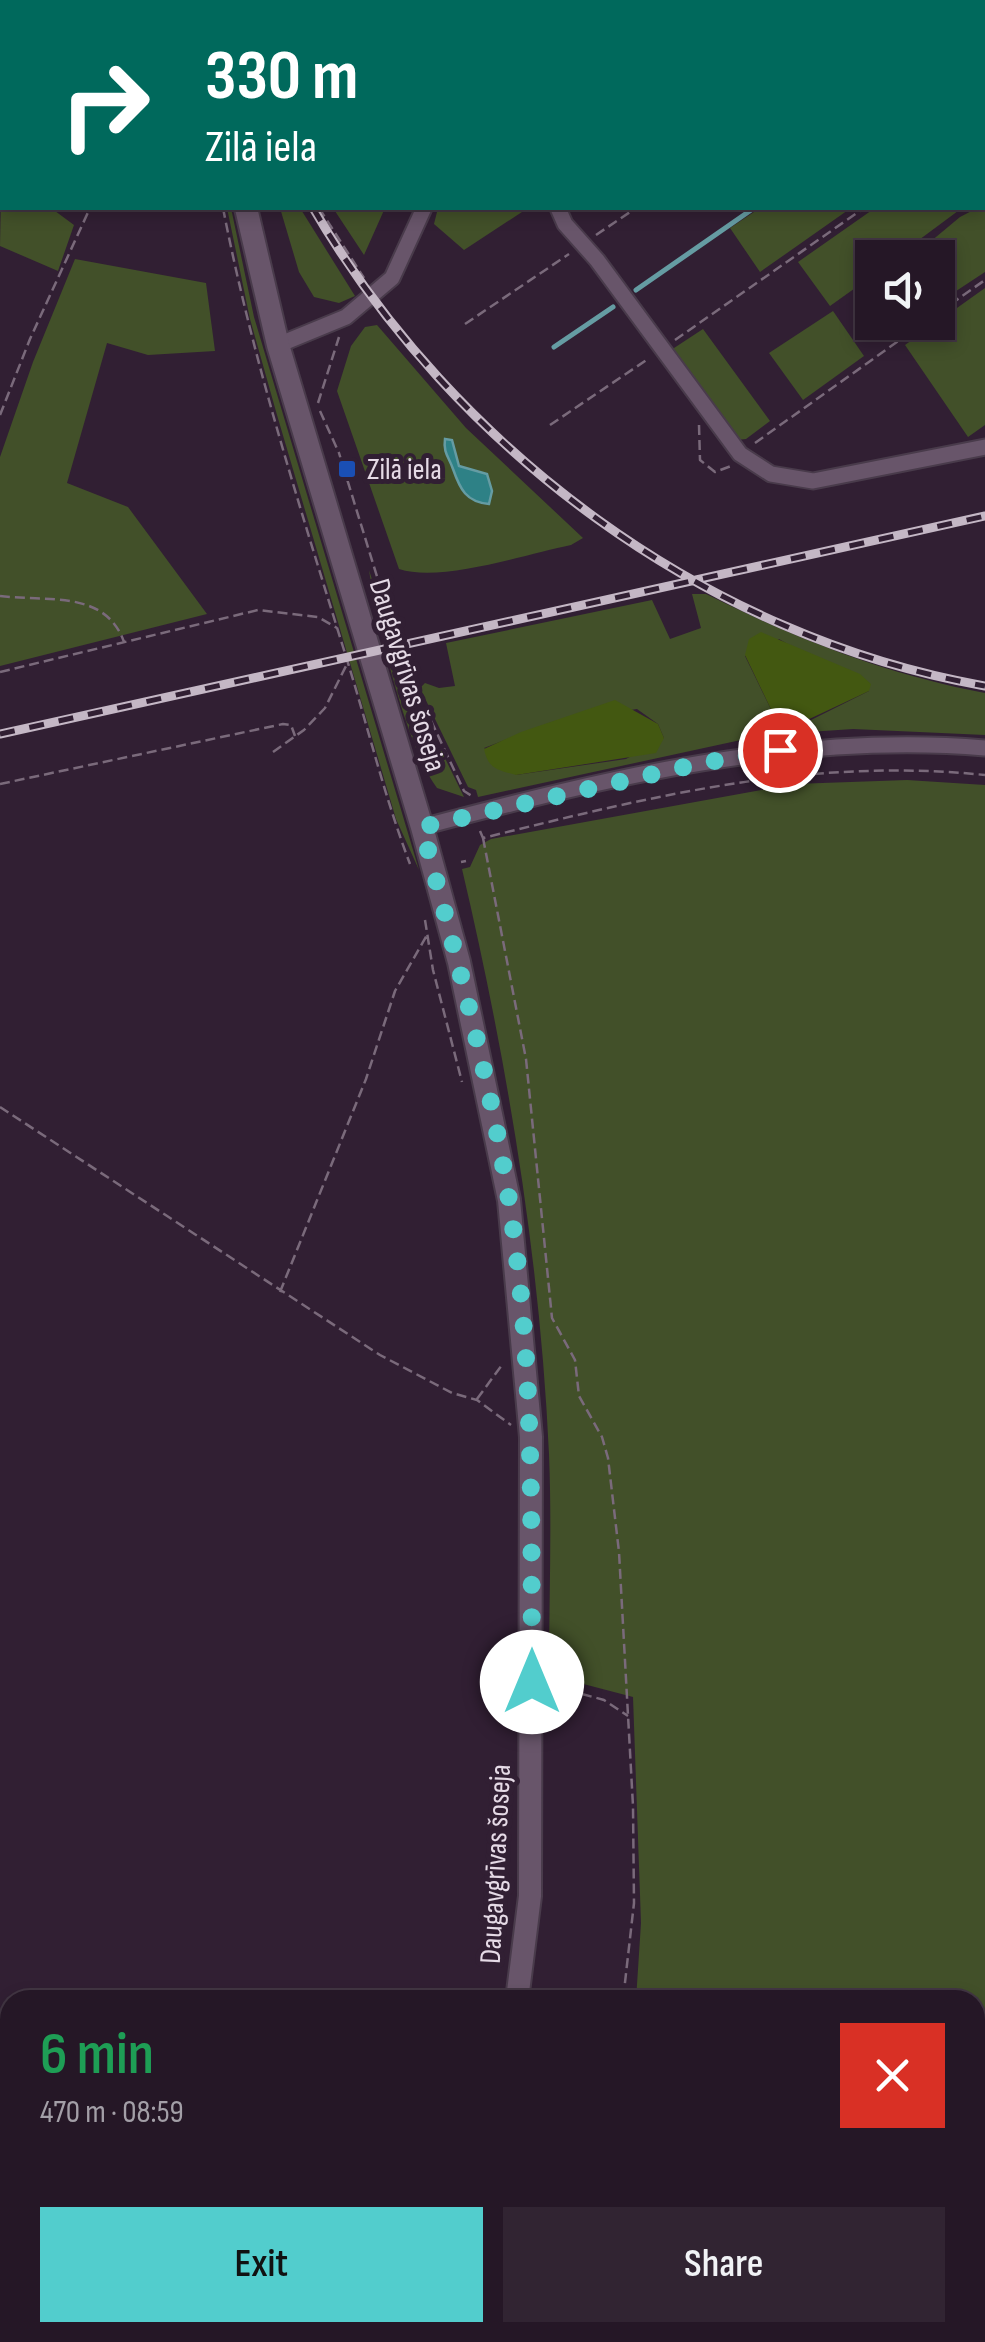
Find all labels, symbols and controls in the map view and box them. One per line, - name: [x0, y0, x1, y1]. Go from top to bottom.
- text: 330 m: [205, 35, 358, 119]
- icon: right: [40, 40, 170, 170]
- text: Zilā iela: [205, 120, 317, 175]
- map controls: [855, 240, 955, 340]
- button: sound: [855, 240, 955, 340]
- place label: Zilā iela: [367, 452, 442, 488]
- marker: Zilā iela: [336, 458, 358, 480]
- street label: Daugavgrīvas šoseja: [361, 574, 453, 776]
- pin: [738, 708, 823, 793]
- icon: arrive: [753, 723, 808, 778]
- position arrow: [480, 1630, 584, 1734]
- street label: Daugavgrīvas šoseja: [473, 1763, 519, 1965]
- text: 6 min: [40, 2019, 154, 2091]
- button: close: [840, 2023, 945, 2128]
- text: 470 m · 08:59: [40, 2093, 184, 2132]
- button: Exit: [40, 2207, 483, 2322]
- button: Share: [503, 2207, 945, 2322]

